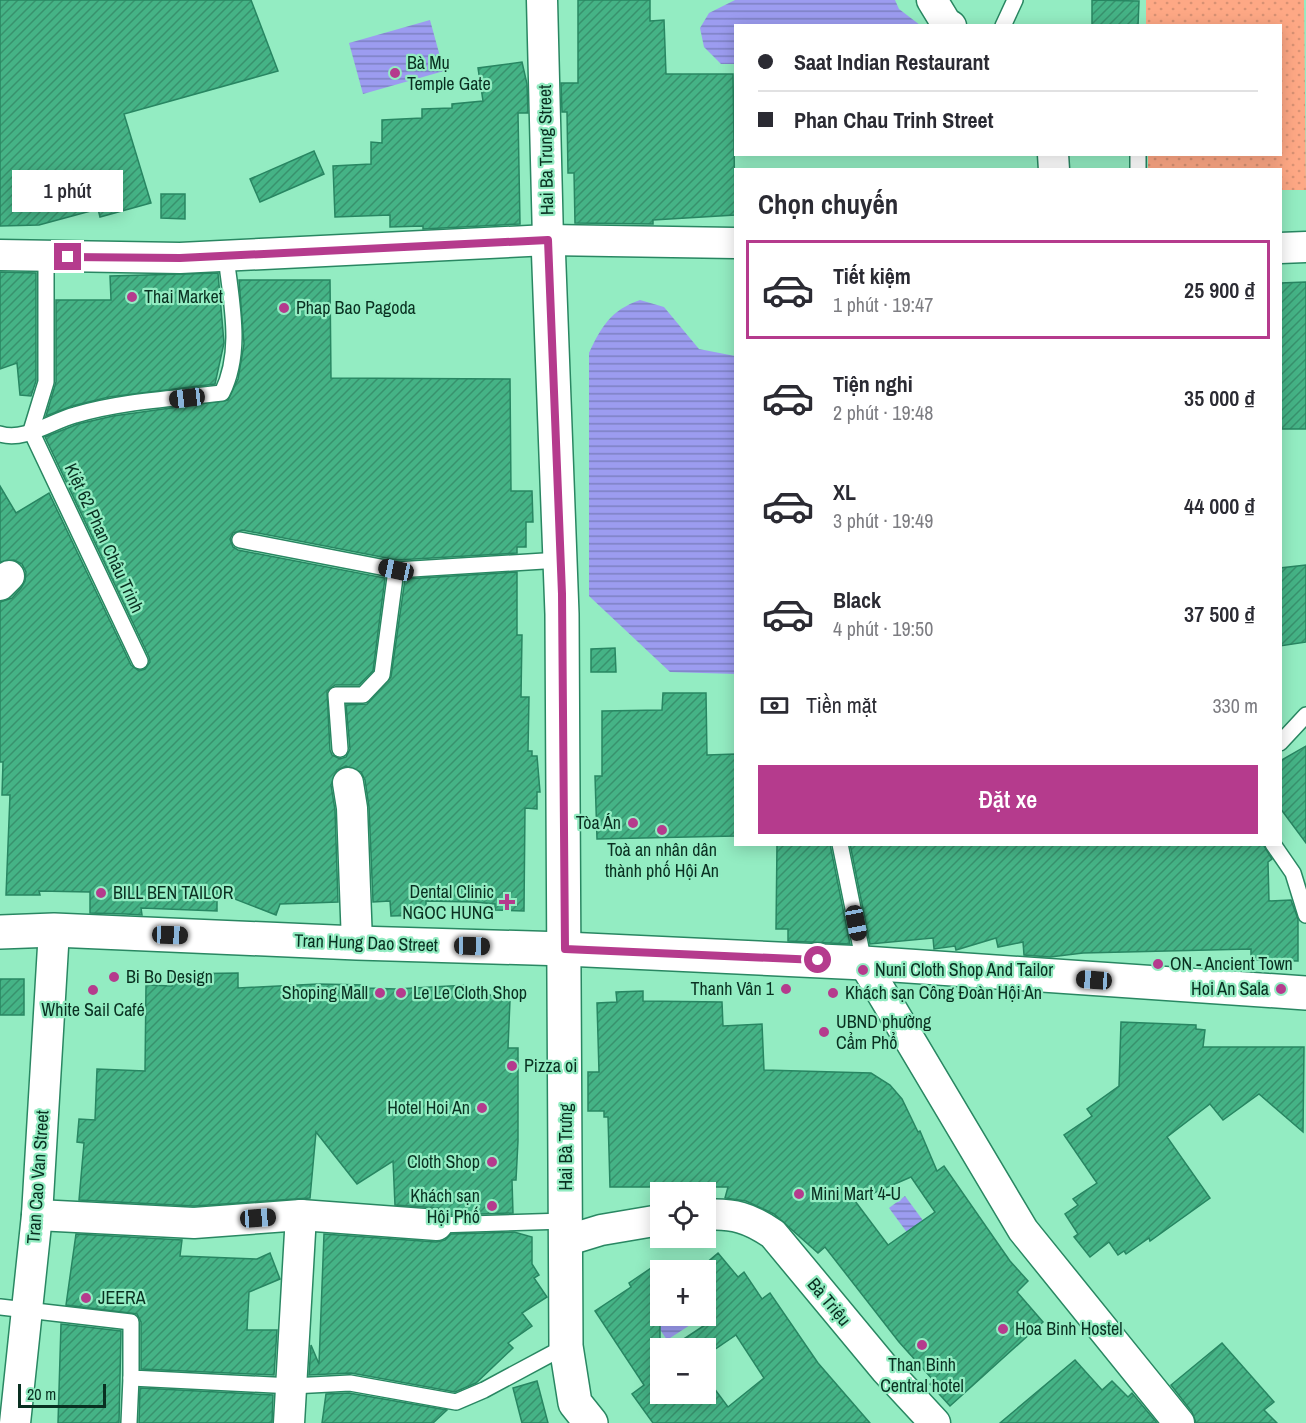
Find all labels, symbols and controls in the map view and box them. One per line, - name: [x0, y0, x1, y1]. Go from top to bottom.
- text: Saat Indian Restaurant: [794, 47, 990, 77]
- place label: Bà Mụ Temple Gate: [407, 50, 491, 96]
- marker: Bà Mụ Temple Gate: [388, 66, 402, 80]
- street label: Hai Ba Trung Street: [532, 85, 559, 215]
- text: Phan Chau Trinh Street: [794, 105, 994, 135]
- callout: 1 phút: [13, 170, 124, 212]
- text: 1 phút: [44, 177, 92, 204]
- text: Chọn chuyến: [758, 186, 898, 222]
- route end: [54, 243, 81, 270]
- text: Tiết kiệm: [833, 261, 911, 291]
- icon: car: [761, 263, 815, 317]
- text: 25 900 ₫: [1184, 275, 1255, 305]
- place label: Thai Market: [144, 284, 223, 309]
- marker: Thai Market: [125, 290, 139, 304]
- text: 1 phút · 19:47: [833, 291, 933, 318]
- place label: Phap Bao Pagoda: [296, 295, 416, 320]
- marker: Phap Bao Pagoda: [277, 301, 291, 315]
- text: Tiện nghi: [833, 369, 913, 399]
- icon: car: [761, 371, 815, 425]
- text: 35 000 ₫: [1184, 383, 1255, 413]
- car: [168, 387, 206, 409]
- text: 2 phút · 19:48: [833, 399, 933, 426]
- street label: Kiệt 62 Phan Châu Trinh: [59, 459, 150, 617]
- text: XL: [833, 477, 856, 507]
- icon: car: [761, 479, 815, 533]
- text: 44 000 ₫: [1184, 491, 1255, 521]
- text: 3 phút · 19:49: [833, 507, 933, 534]
- car: [377, 557, 415, 583]
- text: Black: [833, 585, 881, 615]
- icon: car: [761, 587, 815, 641]
- text: 37 500 ₫: [1184, 599, 1255, 629]
- text: 4 phút · 19:50: [833, 615, 933, 642]
- icon: cash: [758, 689, 791, 722]
- text: Tiền mặt: [806, 690, 877, 720]
- text: 330 m: [1212, 692, 1258, 719]
- button: Đặt xe: [758, 765, 1258, 834]
- place label: Tòa Án: [576, 810, 621, 835]
- marker: Tòa Án: [626, 816, 640, 830]
- marker: Toà an nhân dân thành phố Hội An: [655, 823, 669, 837]
- place label: Toà an nhân dân thành phố Hội An: [605, 837, 719, 883]
- place label: Dental Clinic NGOC HUNG: [402, 879, 494, 925]
- place label: BILL BEN TAILOR: [113, 880, 234, 905]
- marker: BILL BEN TAILOR: [94, 886, 108, 900]
- marker: Dental Clinic NGOC HUNG: [498, 893, 516, 911]
- car: [844, 904, 868, 942]
- car: [152, 925, 188, 945]
- street label: Tran Hung Dao Street: [294, 927, 438, 958]
- car: [454, 937, 490, 955]
- route start: [804, 946, 831, 973]
- place label: ON - Ancient Town: [1170, 951, 1293, 976]
- place label: Nuni Cloth Shop And Tailor: [875, 957, 1053, 982]
- marker: ON - Ancient Town: [1151, 957, 1165, 971]
- marker: Nuni Cloth Shop And Tailor: [856, 963, 870, 977]
- place label: Bi Bo Design: [126, 964, 213, 989]
- marker: Bi Bo Design: [107, 970, 121, 984]
- car: [1075, 970, 1113, 990]
- place label: Thanh Vân 1: [691, 976, 775, 1001]
- place label: Hoi An Sala: [1191, 976, 1269, 1001]
- place label: Shoping Mall: [282, 980, 368, 1005]
- place label: Le Le Cloth Shop: [413, 980, 527, 1005]
- place label: Khách sạn Công Đoàn Hội An: [845, 980, 1042, 1005]
- marker: Thanh Vân 1: [779, 982, 793, 996]
- marker: Hoi An Sala: [1274, 982, 1288, 996]
- marker: White Sail Café: [86, 983, 100, 997]
- marker: Shoping Mall: [373, 986, 387, 1000]
- marker: Le Le Cloth Shop: [394, 986, 408, 1000]
- marker: Khách sạn Công Đoàn Hội An: [826, 986, 840, 1000]
- place label: White Sail Café: [41, 997, 145, 1022]
- place label: UBND phường Cẩm Phổ: [836, 1009, 932, 1055]
- marker: UBND phường Cẩm Phổ: [817, 1025, 831, 1039]
- place label: Pizza oi: [524, 1053, 577, 1078]
- marker: Pizza oi: [505, 1059, 519, 1073]
- place label: Hotel Hoi An: [387, 1095, 470, 1120]
- marker: Hotel Hoi An: [475, 1101, 489, 1115]
- street label: Hai Bà Trưng: [553, 1103, 578, 1191]
- street label: Tran Cao Van Street: [20, 1109, 55, 1245]
- place label: Cloth Shop: [407, 1149, 480, 1174]
- marker: Cloth Shop: [485, 1155, 499, 1169]
- place label: Mini Mart 4-U: [811, 1181, 901, 1206]
- map controls: [650, 1182, 716, 1404]
- button: locate: [650, 1182, 716, 1248]
- place label: Khách sạn Hội Phố: [410, 1183, 480, 1229]
- marker: Mini Mart 4-U: [792, 1187, 806, 1201]
- marker: Khách sạn Hội Phố: [485, 1199, 499, 1213]
- car: [239, 1208, 277, 1228]
- button: +: [650, 1260, 716, 1326]
- street label: Bà Triệu: [802, 1272, 857, 1331]
- place label: JEERA: [98, 1285, 146, 1310]
- marker: JEERA: [79, 1291, 93, 1305]
- place label: Hoa Binh Hostel: [1015, 1316, 1122, 1341]
- marker: Hoa Binh Hostel: [996, 1322, 1010, 1336]
- button: −: [650, 1338, 716, 1404]
- marker: Than Binh Central hotel: [915, 1338, 929, 1352]
- place label: Than Binh Central hotel: [880, 1352, 964, 1398]
- scale bar: [18, 1381, 106, 1408]
- text: 20 m: [27, 1383, 56, 1405]

